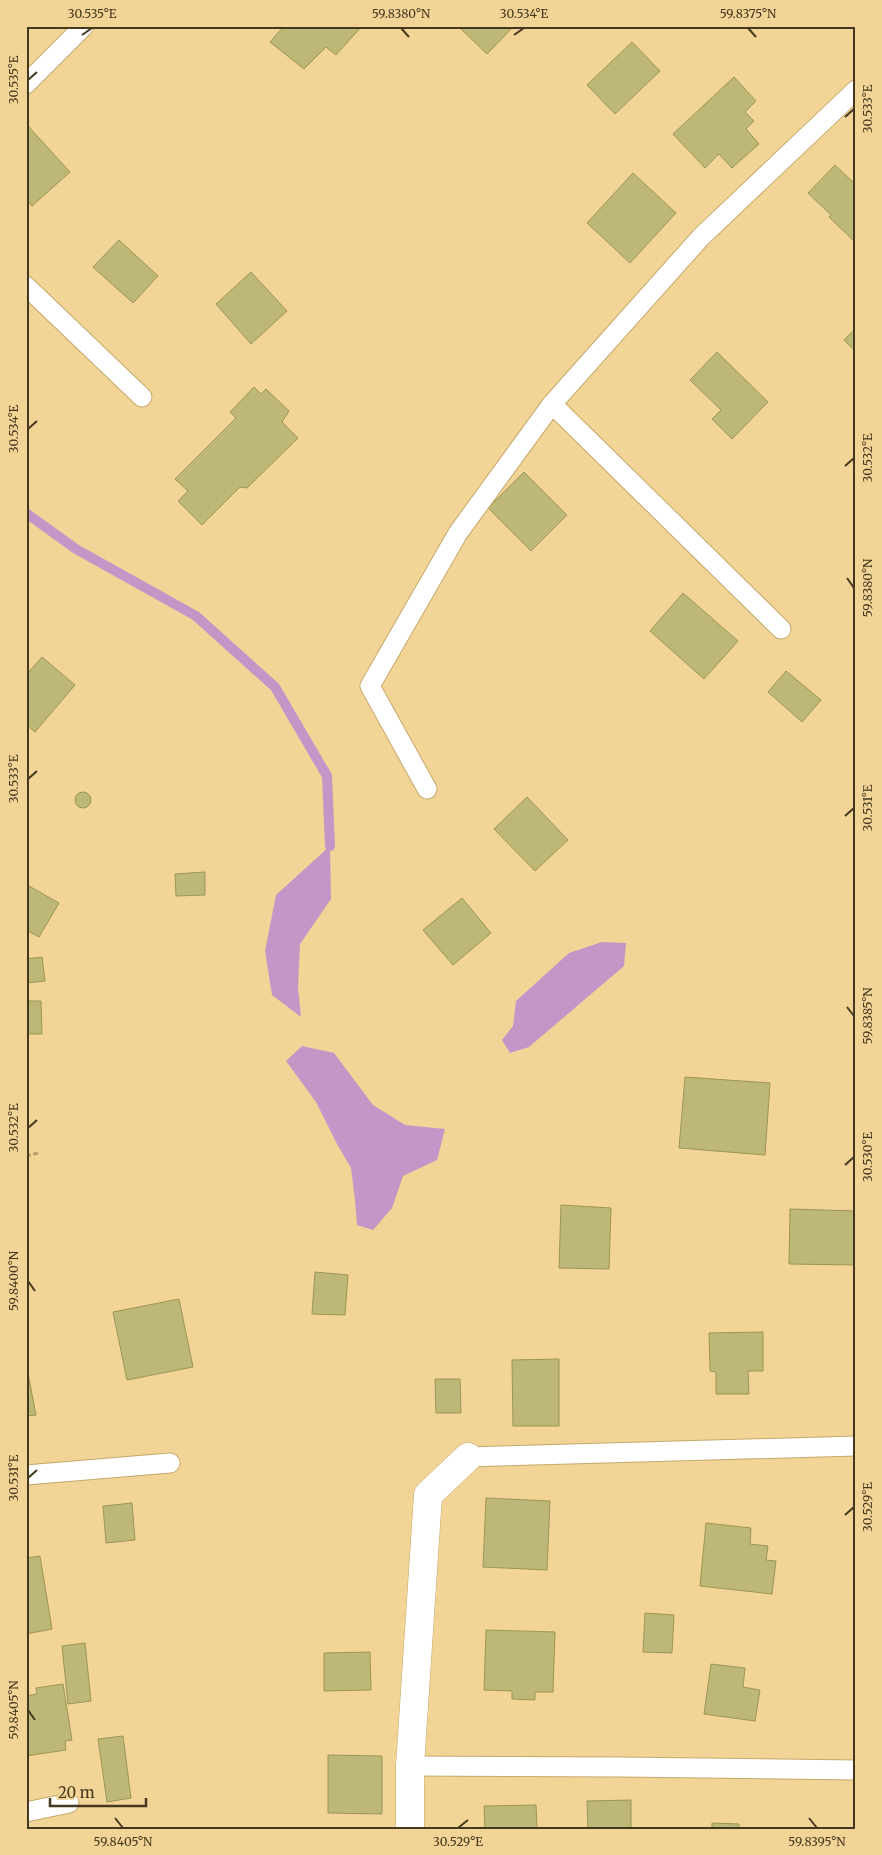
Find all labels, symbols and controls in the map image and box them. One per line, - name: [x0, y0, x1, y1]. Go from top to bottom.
- text: 30.535°E: [68, 6, 117, 21]
- text: 59.8380°N: [372, 6, 431, 21]
- text: 30.534°E: [500, 6, 549, 21]
- text: 59.8375°N: [720, 6, 777, 21]
- text: 30.535°E: [6, 55, 21, 104]
- text: 30.533°E: [860, 84, 875, 133]
- text: 30.534°E: [6, 404, 21, 453]
- text: 30.532°E: [860, 433, 875, 483]
- text: 59.8380°N: [860, 558, 875, 617]
- text: 30.533°E: [6, 754, 21, 803]
- text: 30.531°E: [860, 784, 875, 831]
- text: 59.8385°N: [860, 987, 875, 1045]
- text: 30.532°E: [6, 1103, 21, 1153]
- text: 30.530°E: [860, 1132, 875, 1182]
- text: 59.8400°N: [6, 1250, 21, 1311]
- text: 30.531°E: [6, 1454, 21, 1501]
- text: 30.529°E: [860, 1482, 875, 1532]
- text: 59.8405°N: [6, 1680, 21, 1739]
- scale bar: [50, 1775, 146, 1807]
- text: 20 m: [58, 1783, 95, 1802]
- text: 59.8405°N: [94, 1834, 153, 1849]
- text: 30.529°E: [433, 1834, 483, 1849]
- text: 59.8395°N: [788, 1834, 846, 1849]

